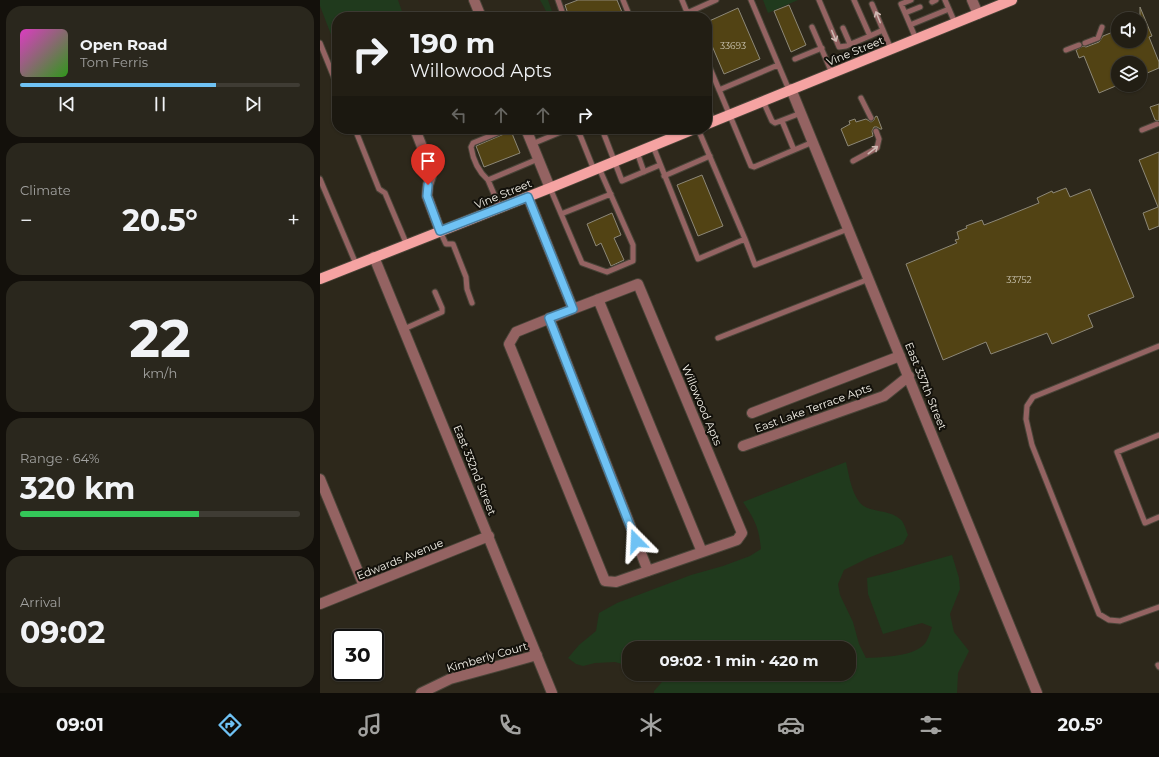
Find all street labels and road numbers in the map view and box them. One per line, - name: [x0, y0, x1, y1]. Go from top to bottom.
- street label: Vine Street: [824, 33, 886, 69]
- street label: Vine Street: [472, 176, 534, 212]
- street label: East 337th Street: [902, 340, 950, 432]
- street label: Willowood Apts: [679, 362, 726, 448]
- street label: East Lake Terrace Apts: [753, 380, 874, 436]
- street label: East 332nd Street: [451, 423, 500, 518]
- street label: Edwards Avenue: [355, 535, 446, 583]
- street label: Kimberly Court: [445, 639, 530, 675]

